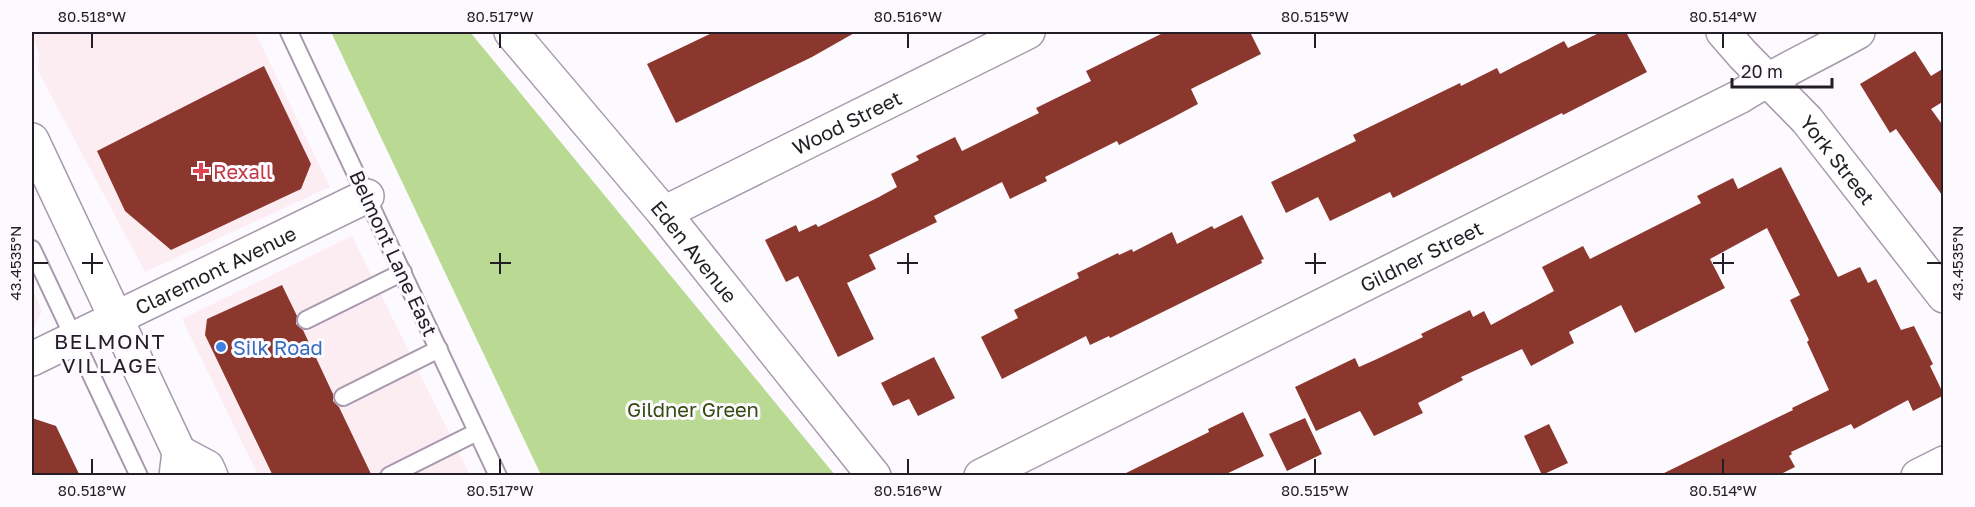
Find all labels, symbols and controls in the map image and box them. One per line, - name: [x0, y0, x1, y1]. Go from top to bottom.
- text: 80.518°W: [58, 7, 126, 25]
- text: 80.517°W: [466, 7, 534, 25]
- text: 80.516°W: [874, 7, 942, 25]
- text: 80.515°W: [1281, 7, 1349, 25]
- text: 80.514°W: [1689, 7, 1757, 25]
- scale bar: [1732, 51, 1832, 89]
- text: 20 m: [1741, 60, 1783, 82]
- street label: Wood Street: [788, 85, 905, 159]
- street label: York Street: [1796, 110, 1880, 209]
- place label: Rexall: [213, 159, 273, 183]
- marker: Rexall: [194, 164, 208, 178]
- street label: Belmont Lane East: [345, 166, 443, 340]
- street label: Eden Avenue: [646, 195, 743, 307]
- street label: Gildner Street: [1356, 215, 1486, 297]
- street label: Claremont Avenue: [131, 220, 300, 319]
- text: 43.4535°N: [6, 225, 24, 301]
- text: 43.4535°N: [1948, 225, 1966, 301]
- district label: BELMONT VILLAGE: [54, 328, 166, 378]
- place label: Silk Road: [233, 335, 323, 359]
- marker: Silk Road: [214, 340, 228, 354]
- park label: Gildner Green: [627, 397, 759, 421]
- text: 80.518°W: [58, 481, 126, 499]
- text: 80.517°W: [466, 481, 534, 499]
- text: 80.516°W: [874, 481, 942, 499]
- text: 80.515°W: [1281, 481, 1349, 499]
- text: 80.514°W: [1689, 481, 1757, 499]

